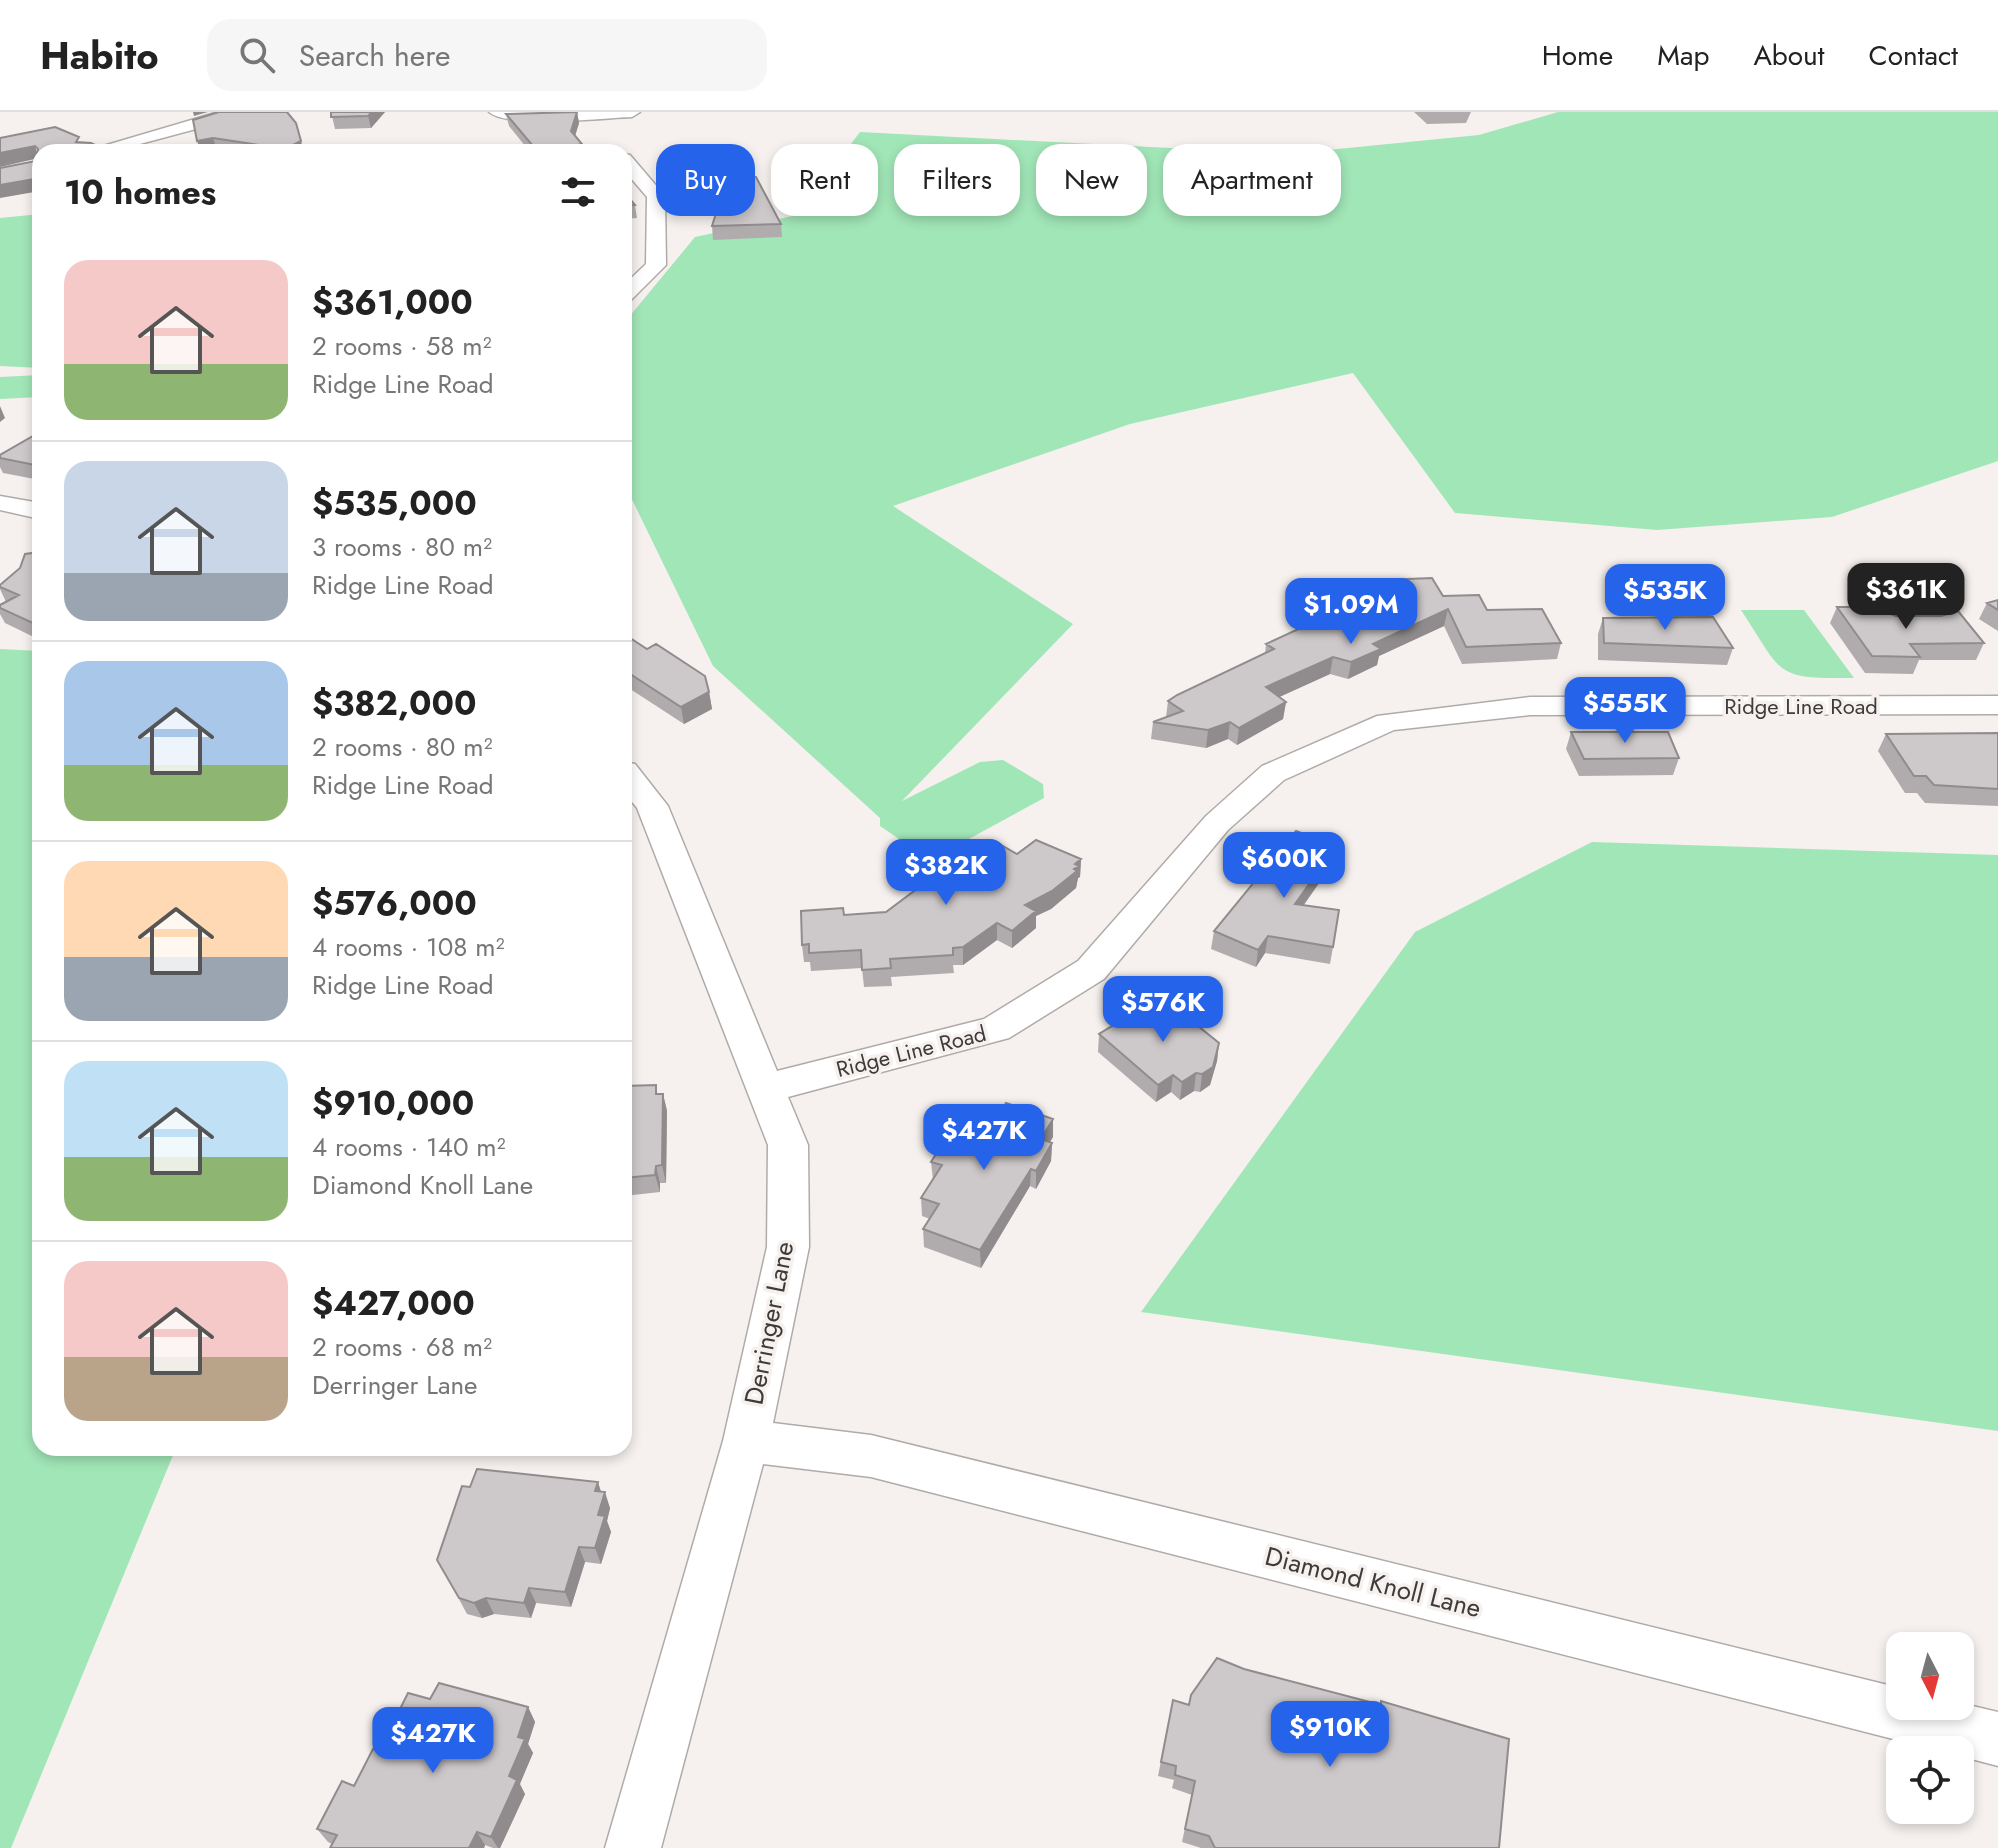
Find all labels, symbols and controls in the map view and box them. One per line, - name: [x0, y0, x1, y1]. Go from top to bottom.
- search box: [207, 19, 767, 91]
- text: Habito: [40, 28, 159, 83]
- icon: search: [235, 33, 279, 77]
- text: Search here: [299, 34, 451, 77]
- text: Home: [1542, 35, 1613, 76]
- text: Map: [1657, 35, 1709, 76]
- text: About: [1753, 35, 1825, 76]
- text: Contact: [1869, 35, 1958, 76]
- chip: Buy: [656, 144, 755, 216]
- chip: Rent: [771, 144, 878, 216]
- chip: Filters: [894, 144, 1020, 216]
- chip: New: [1036, 144, 1147, 216]
- chip: Apartment: [1163, 144, 1341, 216]
- text: 10 homes: [64, 168, 216, 217]
- icon: filters: [556, 170, 600, 214]
- text: $361,000: [312, 278, 473, 327]
- icon: home: [128, 292, 224, 388]
- text: 2 rooms · 58 m²: [312, 327, 492, 365]
- text: Ridge Line Road: [312, 365, 494, 403]
- text: $535,000: [312, 479, 477, 528]
- icon: home: [128, 493, 224, 589]
- text: 3 rooms · 80 m²: [312, 528, 492, 566]
- pin: $361K: [1850, 563, 1962, 631]
- pin: $535K: [1609, 564, 1721, 632]
- text: Ridge Line Road: [312, 566, 494, 604]
- text: $361K: [1865, 570, 1947, 608]
- text: $535K: [1623, 571, 1707, 609]
- pin: $1.09M: [1286, 578, 1416, 646]
- text: $1.09M: [1303, 585, 1399, 623]
- pin: $555K: [1569, 677, 1681, 745]
- text: $382,000: [312, 679, 476, 728]
- text: $555K: [1583, 684, 1667, 722]
- street label: Ridge Line Road: [1724, 690, 1878, 722]
- icon: home: [128, 693, 224, 789]
- text: 2 rooms · 80 m²: [312, 728, 493, 766]
- text: Ridge Line Road: [312, 766, 494, 804]
- pin: $600K: [1228, 832, 1340, 900]
- pin: $382K: [890, 839, 1002, 907]
- text: $600K: [1241, 839, 1327, 877]
- text: $382K: [904, 846, 988, 884]
- text: $576,000: [312, 879, 477, 928]
- icon: home: [128, 893, 224, 989]
- text: 4 rooms · 108 m²: [312, 928, 505, 966]
- text: Ridge Line Road: [312, 966, 494, 1004]
- pin: $576K: [1107, 976, 1219, 1044]
- text: $576K: [1121, 983, 1205, 1021]
- street label: Ridge Line Road: [833, 1017, 989, 1085]
- text: $910,000: [312, 1079, 474, 1128]
- icon: home: [128, 1093, 224, 1189]
- pin: $427K: [928, 1104, 1040, 1172]
- text: $427K: [941, 1111, 1027, 1149]
- text: 4 rooms · 140 m²: [312, 1128, 506, 1166]
- text: Diamond Knoll Lane: [312, 1166, 533, 1204]
- street label: Derringer Lane: [735, 1238, 803, 1408]
- text: $427,000: [312, 1279, 475, 1328]
- icon: home: [128, 1293, 224, 1389]
- text: 2 rooms · 68 m²: [312, 1328, 492, 1366]
- text: Derringer Lane: [312, 1366, 478, 1404]
- street label: Diamond Knoll Lane: [1261, 1537, 1485, 1627]
- north arrow: [1886, 1632, 1974, 1720]
- map controls: [1886, 1632, 1974, 1824]
- pin: $910K: [1274, 1701, 1386, 1769]
- pin: $427K: [377, 1707, 489, 1775]
- text: $910K: [1289, 1708, 1371, 1746]
- text: $427K: [390, 1714, 476, 1752]
- button: locate: [1886, 1736, 1974, 1824]

